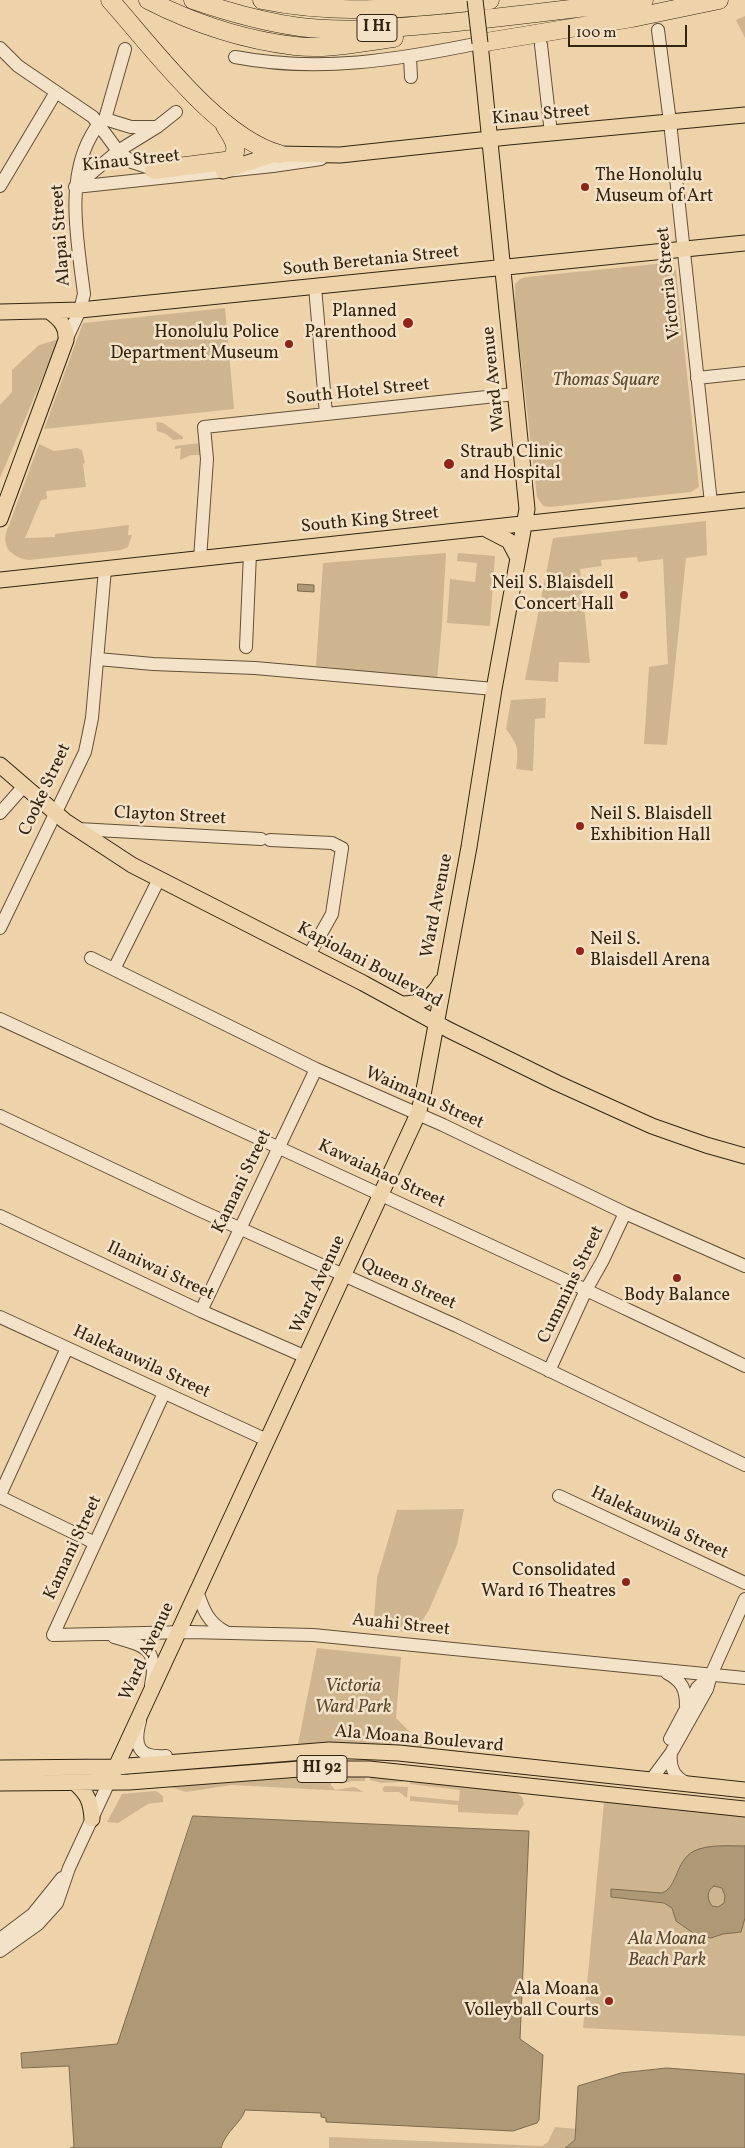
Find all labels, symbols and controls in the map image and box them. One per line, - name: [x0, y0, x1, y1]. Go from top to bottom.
- road number: I H1: [357, 14, 397, 42]
- scale bar: [570, 15, 689, 47]
- text: 100 m: [576, 23, 616, 44]
- street label: Kinau Street: [491, 101, 591, 131]
- street label: Kinau Street: [81, 146, 181, 178]
- place label: The Honolulu Museum of Art: [595, 166, 713, 208]
- marker: The Honolulu Museum of Art: [579, 181, 591, 193]
- street label: Alapai Street: [48, 183, 76, 287]
- street label: Victoria Street: [653, 226, 687, 340]
- street label: South Beretania Street: [282, 242, 460, 282]
- place label: Planned Parenthood: [304, 302, 397, 344]
- marker: Planned Parenthood: [401, 316, 415, 330]
- place label: Honolulu Police Department Museum: [110, 323, 279, 366]
- street label: Ward Avenue: [479, 325, 511, 433]
- marker: Honolulu Police Department Museum: [283, 338, 295, 350]
- park label: Thomas Square: [553, 371, 659, 393]
- street label: South Hotel Street: [285, 375, 431, 411]
- place label: Straub Clinic and Hospital: [460, 443, 563, 486]
- marker: Straub Clinic and Hospital: [442, 457, 456, 471]
- street label: South King Street: [300, 503, 440, 539]
- place label: Neil S. Blaisdell Concert Hall: [492, 574, 614, 616]
- marker: Neil S. Blaisdell Concert Hall: [618, 589, 630, 601]
- street label: Cooke Street: [15, 740, 77, 840]
- street label: Clayton Street: [113, 803, 227, 831]
- place label: Neil S. Blaisdell Exhibition Hall: [590, 805, 712, 848]
- marker: Neil S. Blaisdell Exhibition Hall: [574, 820, 586, 832]
- street label: Ward Avenue: [417, 852, 459, 960]
- street label: Kapiolani Boulevard: [293, 919, 445, 1013]
- place label: Neil S. Blaisdell Arena: [590, 930, 710, 972]
- marker: Neil S. Blaisdell Arena: [574, 945, 586, 957]
- street label: Waimanu Street: [361, 1063, 487, 1135]
- street label: Kamani Street: [209, 1126, 277, 1238]
- street label: Kawaiahao Street: [314, 1136, 448, 1214]
- street label: Cummins Street: [534, 1223, 610, 1347]
- street label: Ward Avenue: [287, 1232, 351, 1338]
- street label: Ilaniwai Street: [103, 1238, 217, 1306]
- street label: Queen Street: [357, 1254, 459, 1316]
- marker: Body Balance: [671, 1272, 683, 1284]
- place label: Body Balance: [624, 1286, 730, 1308]
- street label: Halekauwila Street: [69, 1322, 213, 1404]
- street label: Halekauwila Street: [587, 1483, 731, 1565]
- street label: Kamani Street: [40, 1492, 108, 1604]
- place label: Consolidated Ward 16 Theatres: [481, 1561, 616, 1604]
- marker: Consolidated Ward 16 Theatres: [620, 1576, 632, 1588]
- street label: Ward Avenue: [116, 1599, 180, 1705]
- street label: Auahi Street: [351, 1610, 451, 1642]
- park label: Victoria Ward Park: [315, 1677, 391, 1720]
- street label: Ala Moana Boulevard: [334, 1722, 504, 1758]
- road number: HI 92: [297, 1756, 347, 1782]
- park label: Ala Moana Beach Park: [628, 1930, 706, 1972]
- place label: Ala Moana Volleyball Courts: [464, 1980, 599, 2022]
- marker: Ala Moana Volleyball Courts: [603, 1995, 615, 2007]

